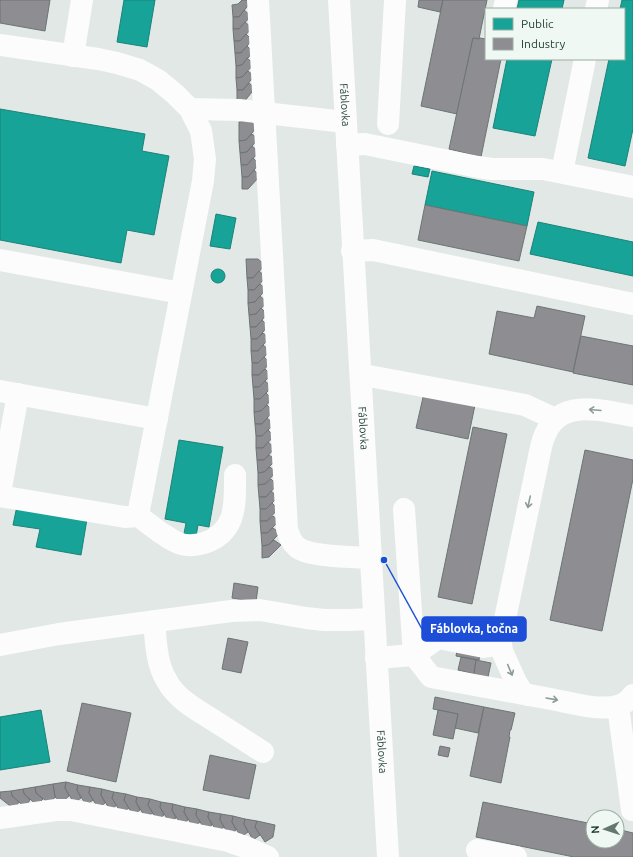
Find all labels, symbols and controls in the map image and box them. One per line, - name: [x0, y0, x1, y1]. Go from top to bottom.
- legend: [485, 8, 625, 60]
- text: Public: [521, 17, 554, 30]
- text: Industry: [521, 37, 566, 50]
- street label: Fáblovka: [338, 83, 352, 127]
- street label: Fáblovka: [356, 406, 371, 450]
- one-way arrow: [589, 406, 602, 413]
- one-way arrow: [525, 496, 533, 509]
- callout: Fáblovka, točna: [422, 617, 526, 641]
- text: Fáblovka, točna: [430, 622, 518, 635]
- one-way arrow: [507, 663, 514, 675]
- one-way arrow: [545, 696, 558, 704]
- street label: Fáblovka: [375, 730, 389, 774]
- north arrow: [585, 809, 625, 849]
- text: N: [589, 825, 601, 834]

